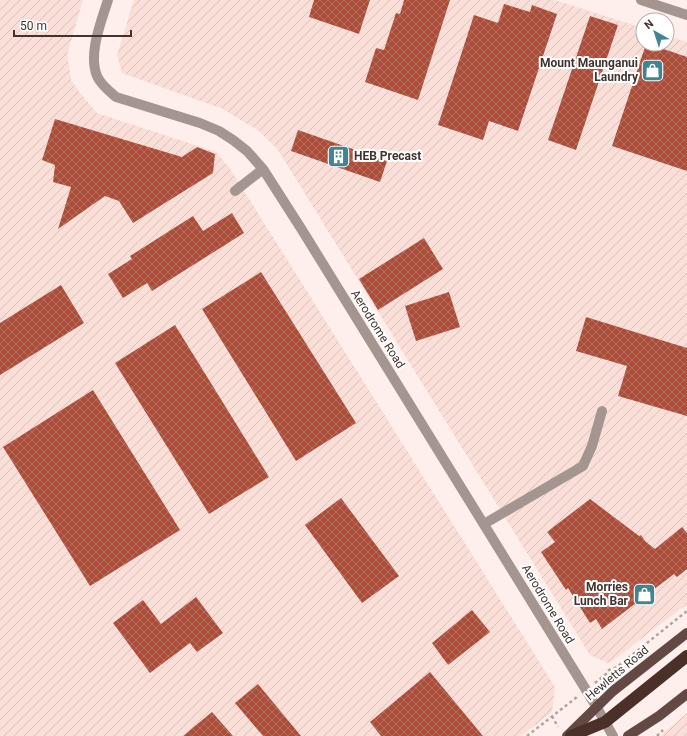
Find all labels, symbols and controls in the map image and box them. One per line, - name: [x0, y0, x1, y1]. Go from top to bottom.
- scale bar: [14, 12, 131, 38]
- north arrow: [635, 12, 675, 52]
- text: N: [642, 17, 656, 32]
- text: 50 m: [20, 19, 47, 33]
- place label: Mount Maunganui Laundry: [540, 56, 639, 84]
- shop icon: Mount Maunganui Laundry: [640, 57, 666, 83]
- building icon: HEB Precast: [326, 143, 352, 169]
- place label: HEB Precast: [354, 149, 421, 163]
- street label: Aerodrome Road: [348, 287, 408, 371]
- street label: Aerodrome Road: [519, 562, 577, 646]
- place label: Morries Lunch Bar: [574, 580, 629, 608]
- shop icon: Morries Lunch Bar: [631, 581, 657, 607]
- street label: Hewletts Road: [583, 643, 651, 703]

